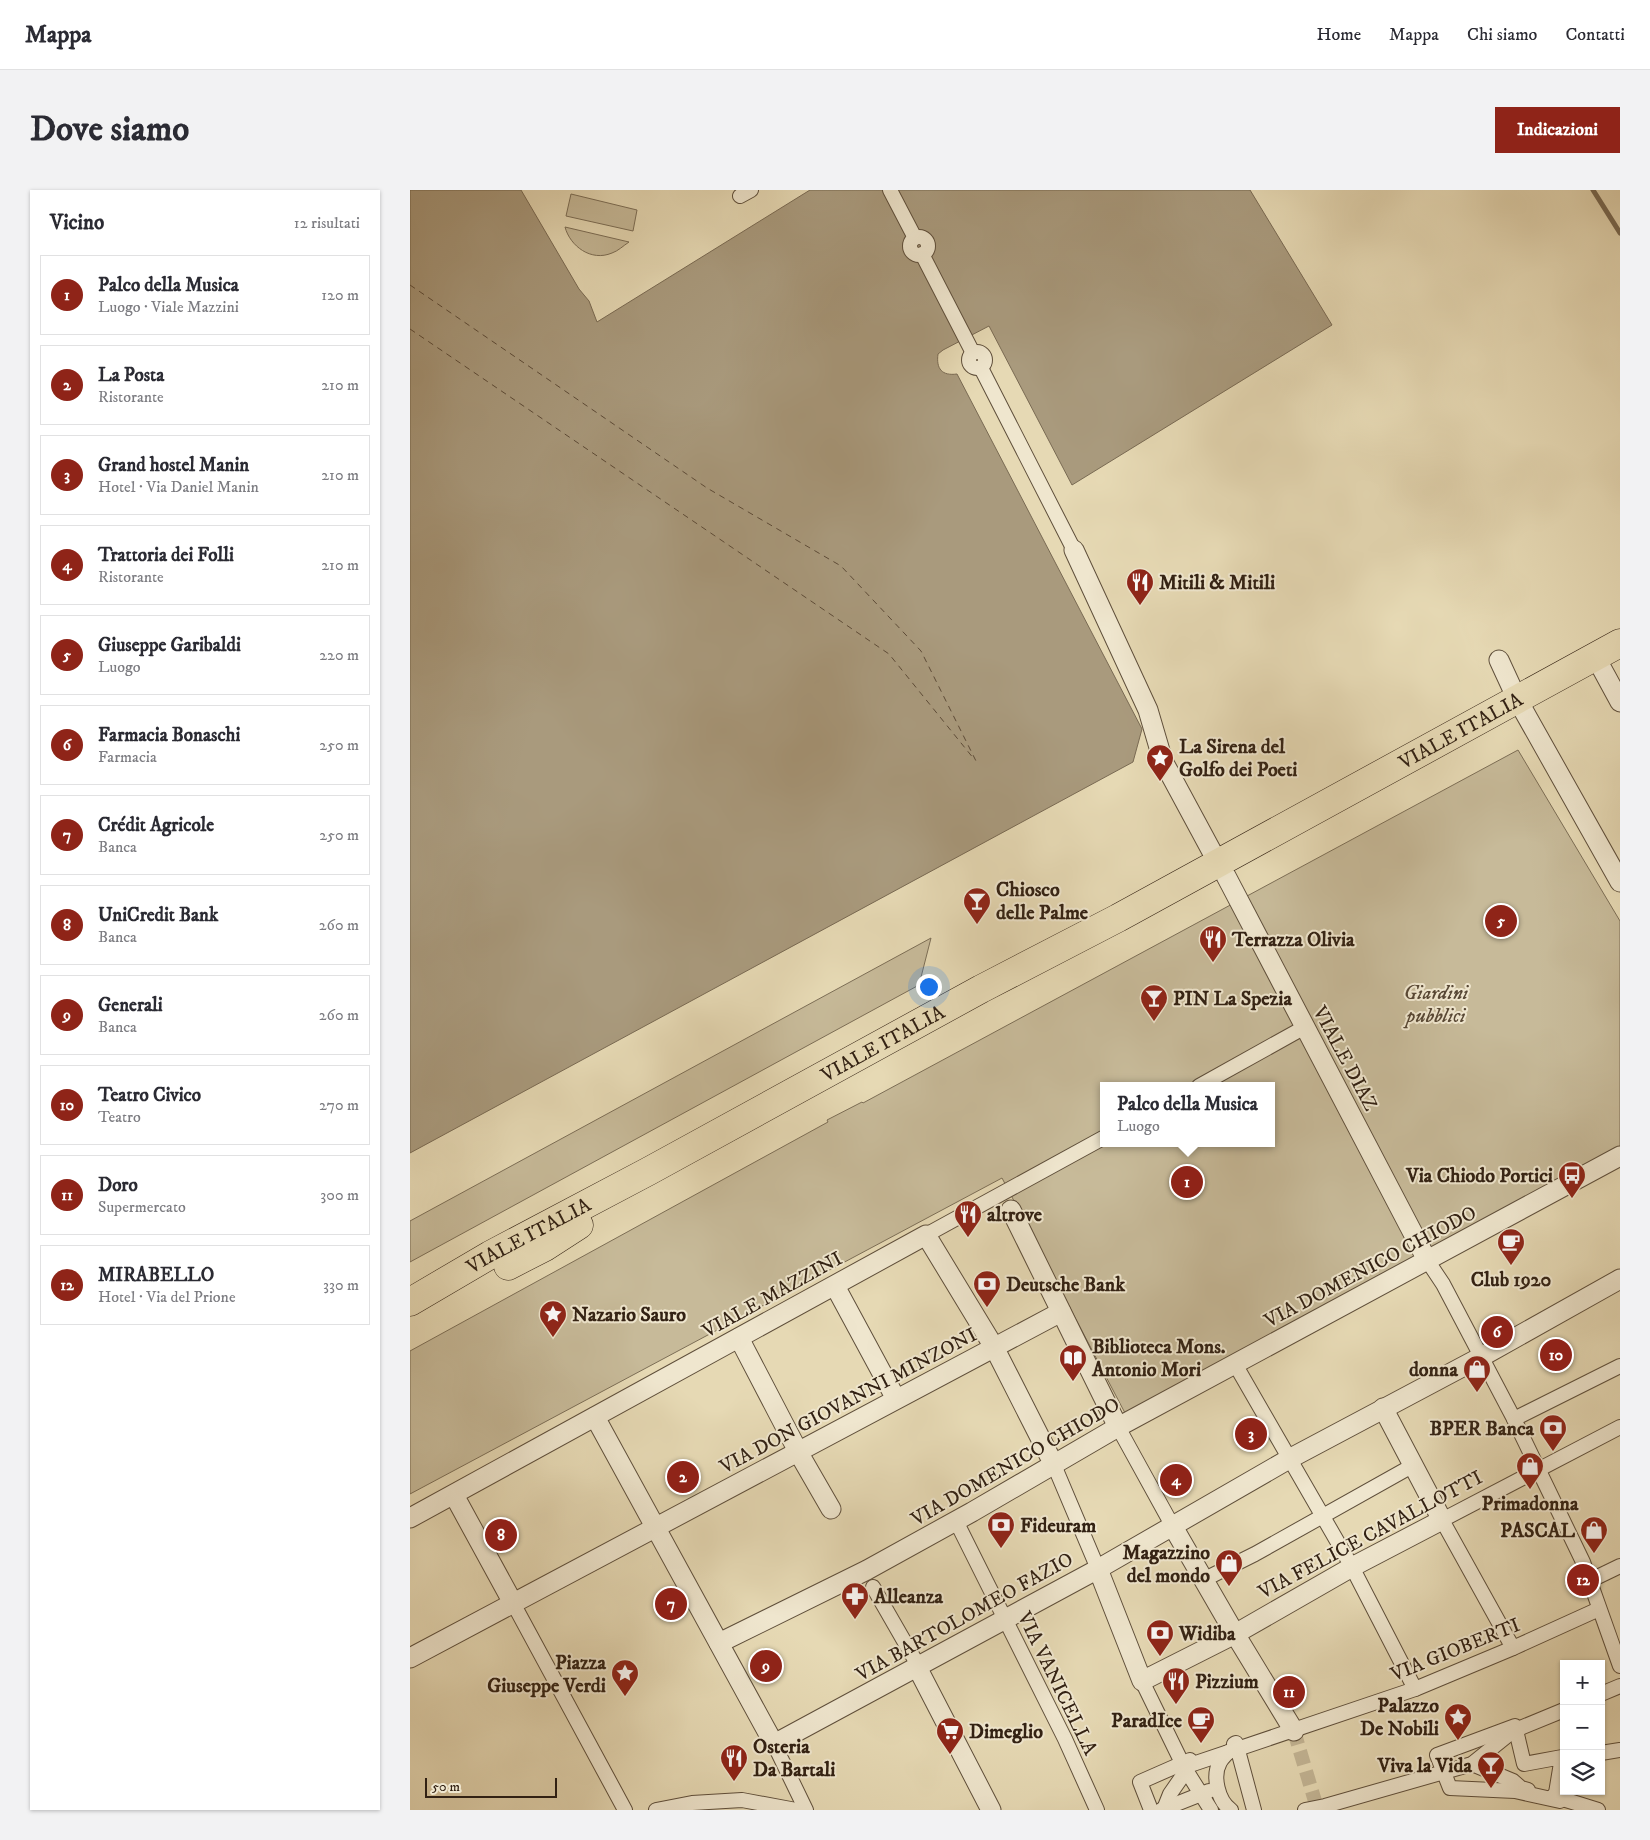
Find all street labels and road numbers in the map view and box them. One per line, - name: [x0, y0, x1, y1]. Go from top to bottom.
- street label: VIALE ITALIA: [1394, 688, 1528, 776]
- street label: VIALE ITALIA: [816, 1000, 950, 1089]
- street label: VIALE DIAZ: [1306, 1001, 1383, 1115]
- street label: VIALE ITALIA: [462, 1193, 596, 1281]
- street label: VIA DOMENICO CHIODO: [1259, 1201, 1481, 1334]
- street label: VIALE MAZZINI: [698, 1247, 847, 1345]
- street label: VIA DON GIOVANNI MINZONI: [715, 1323, 982, 1480]
- street label: VIA DOMENICO CHIODO: [906, 1392, 1124, 1533]
- street label: VIA FELICE CAVALLOTTI: [1253, 1465, 1487, 1606]
- street label: VIA BARTOLOMEO FAZIO: [851, 1547, 1078, 1688]
- street label: VIA VANICELLA: [1011, 1607, 1102, 1760]
- street label: VIA GIOBERTI: [1386, 1613, 1524, 1688]

